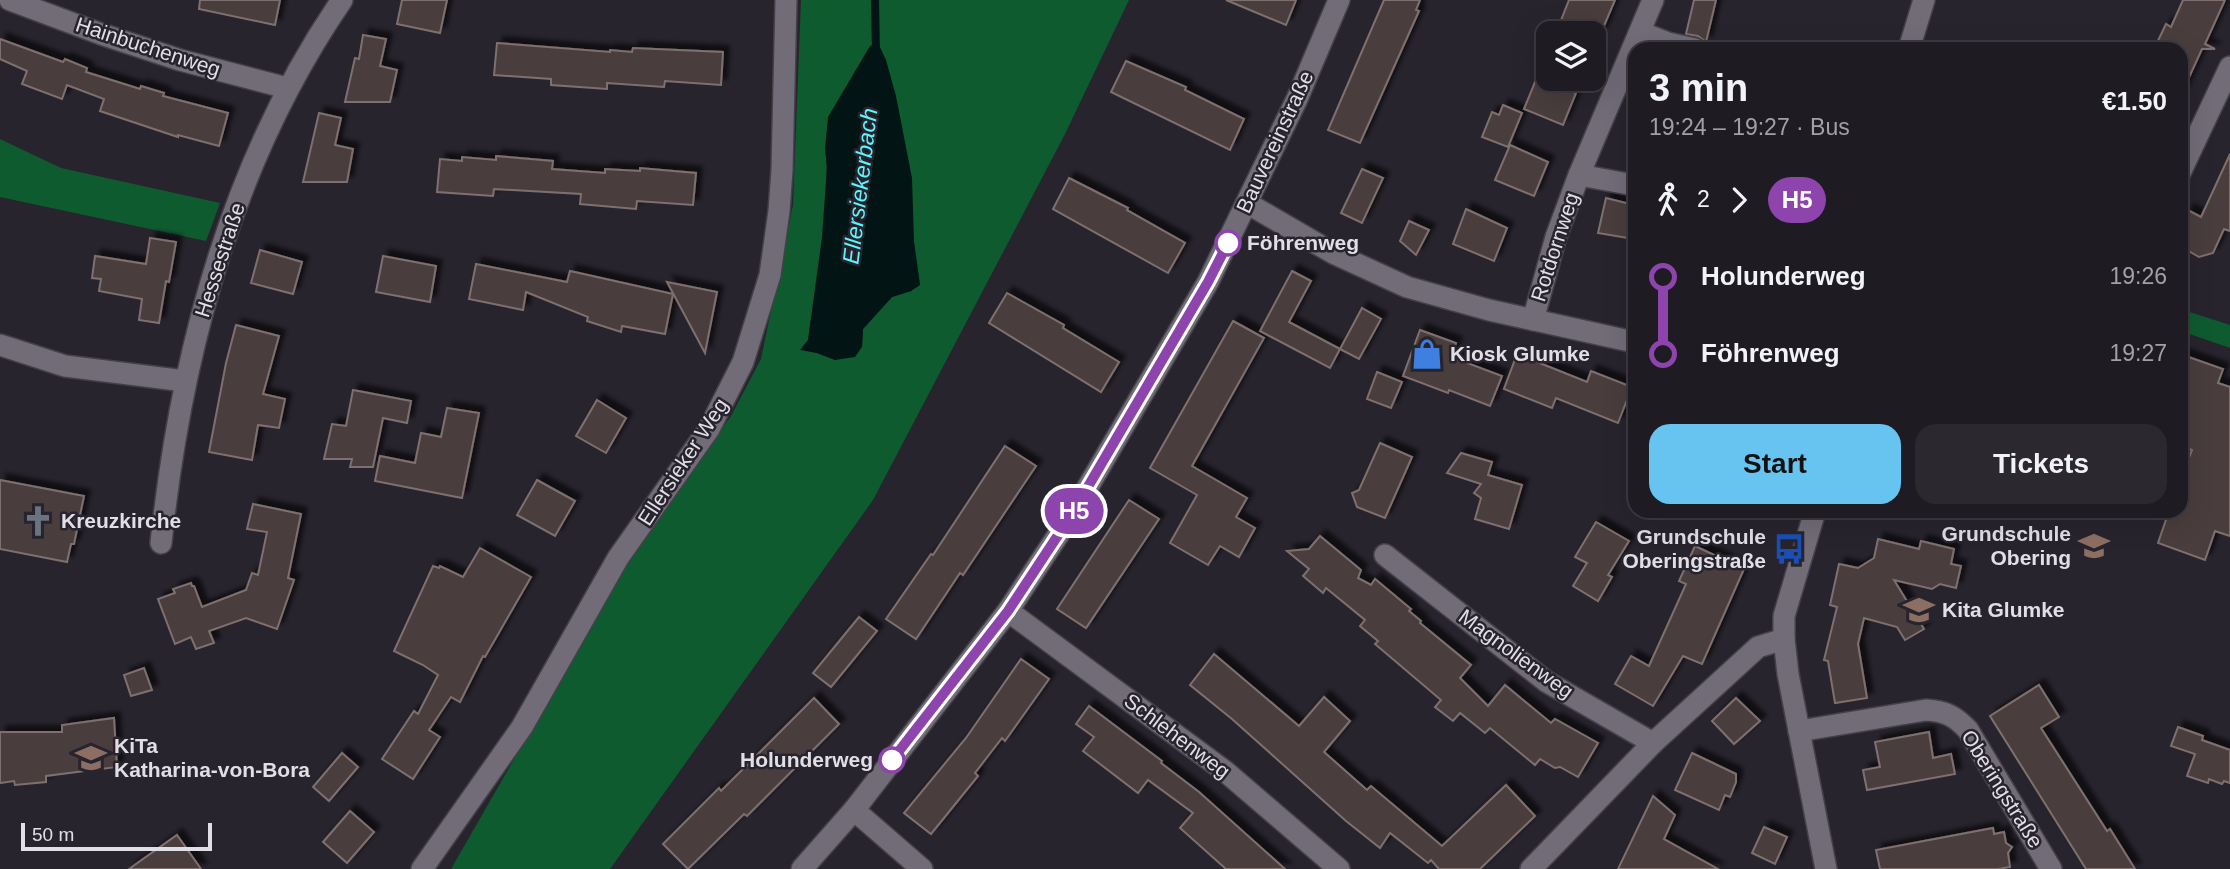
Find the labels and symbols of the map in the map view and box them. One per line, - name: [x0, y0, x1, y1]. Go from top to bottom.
- street label: Hainbuchenweg: [73, 12, 223, 81]
- street label: Bauvereinstraße: [1232, 67, 1318, 216]
- water label: Ellersiekerbach: [838, 106, 882, 266]
- street label: Rotdornweg: [1526, 189, 1583, 304]
- street label: Hessestraße: [190, 200, 249, 320]
- marker: Föhrenweg: [1215, 230, 1241, 256]
- place label: Föhrenweg: [1247, 231, 1359, 254]
- shop icon: Kiosk Glumke: [1410, 337, 1444, 371]
- place label: Kiosk Glumke: [1450, 342, 1590, 365]
- street label: Ellersieker Weg: [633, 394, 732, 529]
- line badge: H5: [1042, 488, 1106, 534]
- church icon: Kreuzkirche: [21, 504, 55, 538]
- place label: Kreuzkirche: [61, 509, 181, 532]
- place label: Grundschule Obering: [1941, 522, 2071, 569]
- place label: Grundschule Oberingstraße: [1622, 525, 1766, 572]
- school or university icon: Grundschule Obering: [2077, 529, 2111, 563]
- bus stop icon: Grundschule Oberingstraße: [1772, 532, 1806, 566]
- school or university icon: Kita Glumke: [1902, 593, 1936, 627]
- place label: Kita Glumke: [1942, 598, 2065, 621]
- street label: Magnolienweg: [1455, 604, 1578, 703]
- street label: Schlehenweg: [1120, 688, 1235, 783]
- street label: Oberingstraße: [1957, 726, 2048, 852]
- place label: KiTa Katharina-von-Bora: [114, 734, 310, 781]
- school or university icon: KiTa Katharina-von-Bora: [74, 741, 108, 775]
- marker: Holunderweg: [879, 747, 905, 773]
- place label: Holunderweg: [740, 748, 873, 771]
- scale bar: [21, 820, 212, 852]

